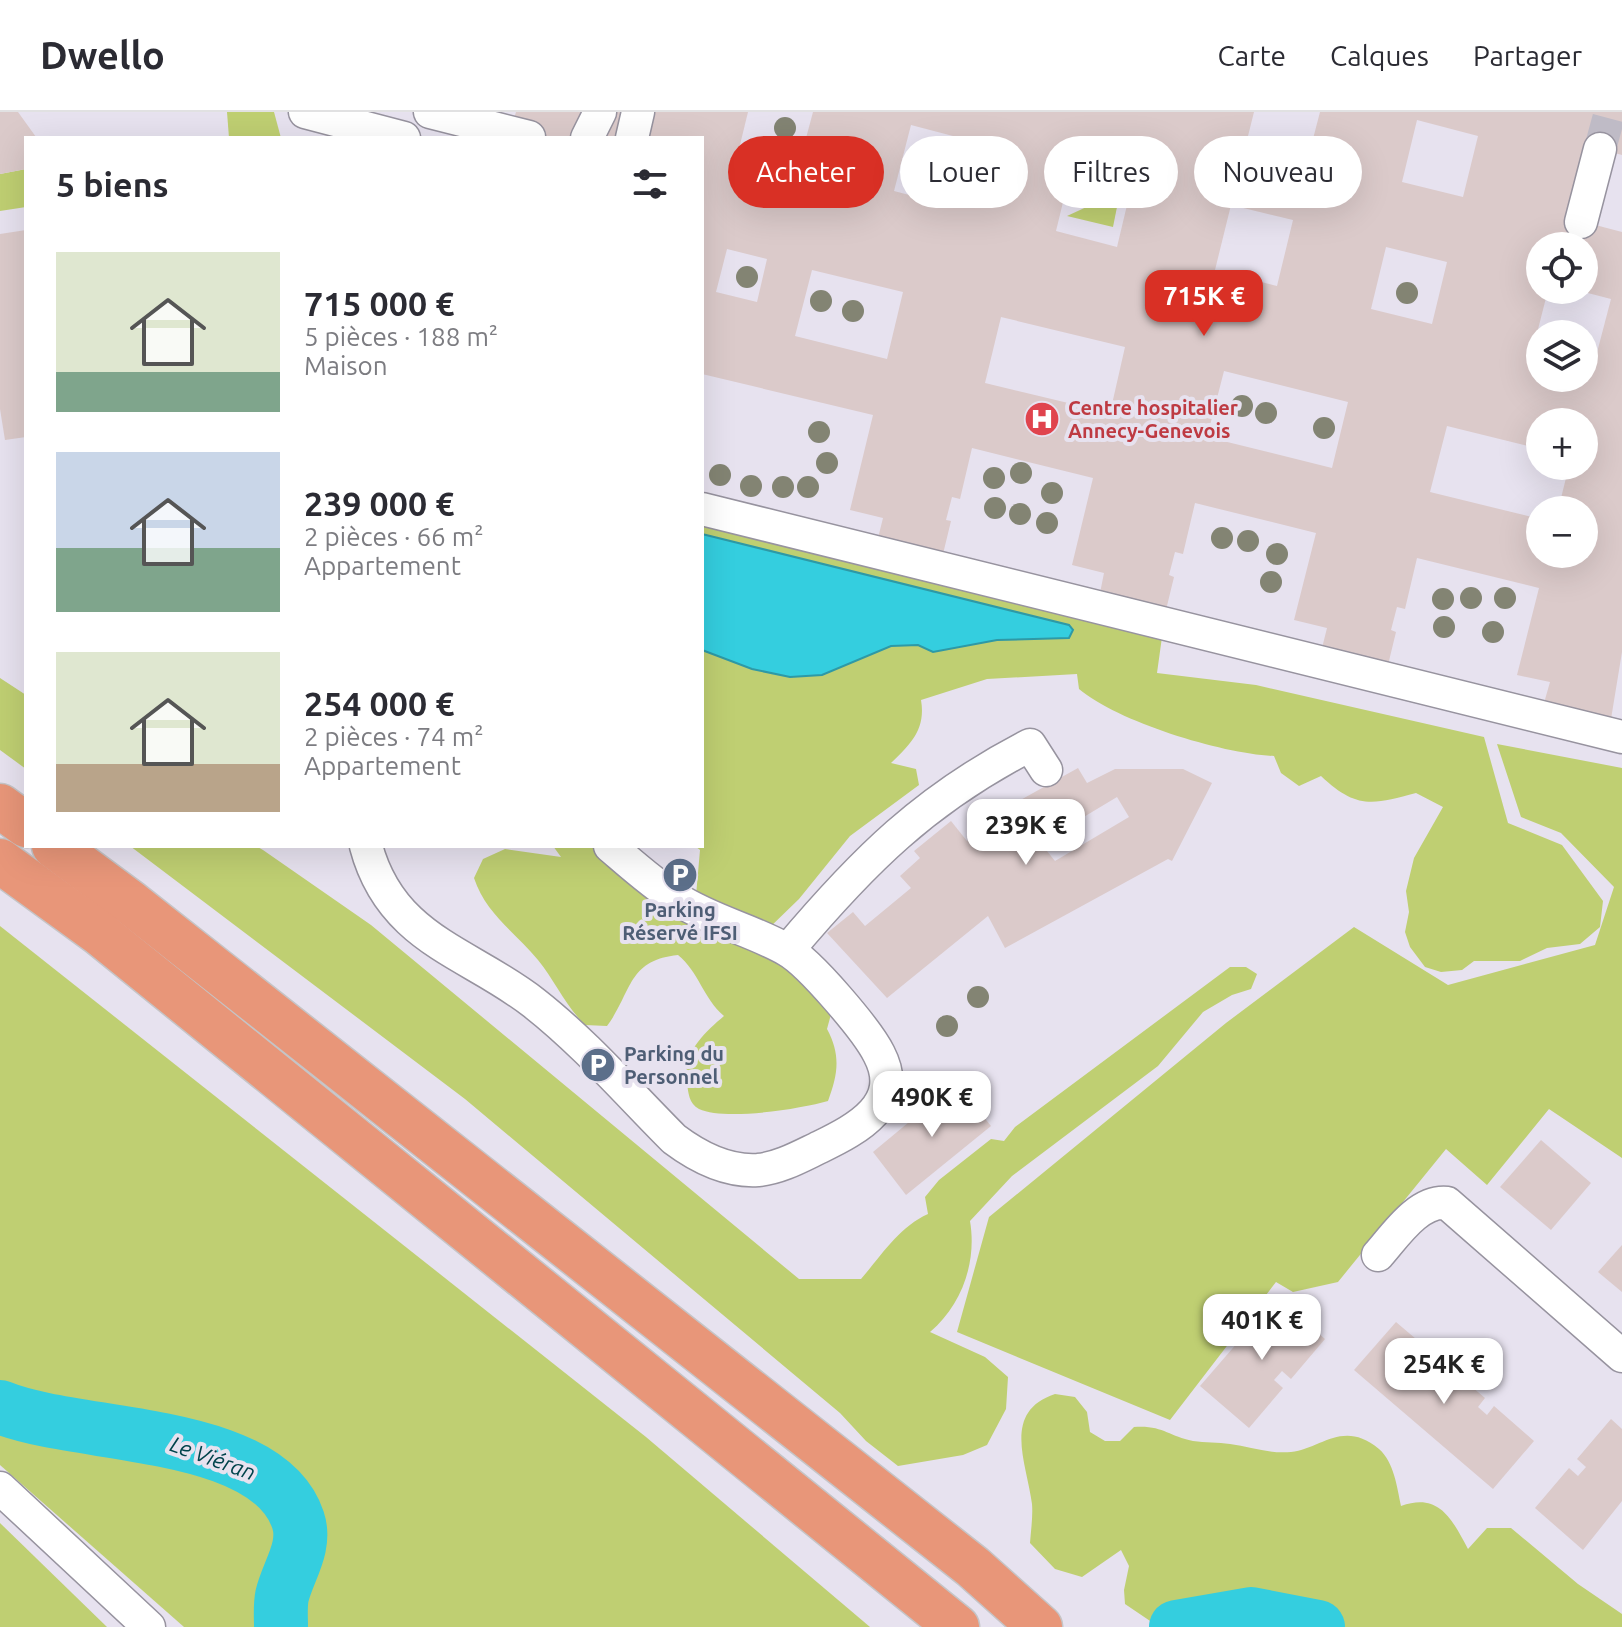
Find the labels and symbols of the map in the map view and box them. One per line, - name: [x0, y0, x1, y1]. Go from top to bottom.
- pin: 715K €: [1139, 270, 1269, 338]
- place label: Centre hospitalier Annecy-Genevois: [1068, 396, 1239, 442]
- hospital icon: Centre hospitalier Annecy-Genevois: [1023, 400, 1061, 438]
- pin: 239K €: [961, 799, 1091, 867]
- parking icon: Parking Réservé IFSI: [661, 856, 699, 894]
- place label: Parking Réservé IFSI: [622, 898, 738, 944]
- place label: Parking du Personnel: [624, 1042, 724, 1088]
- parking icon: Parking du Personnel: [579, 1046, 617, 1084]
- pin: 490K €: [867, 1071, 997, 1139]
- pin: 401K €: [1197, 1294, 1327, 1362]
- pin: 254K €: [1379, 1338, 1509, 1406]
- water label: Le Viéran: [167, 1431, 259, 1484]

